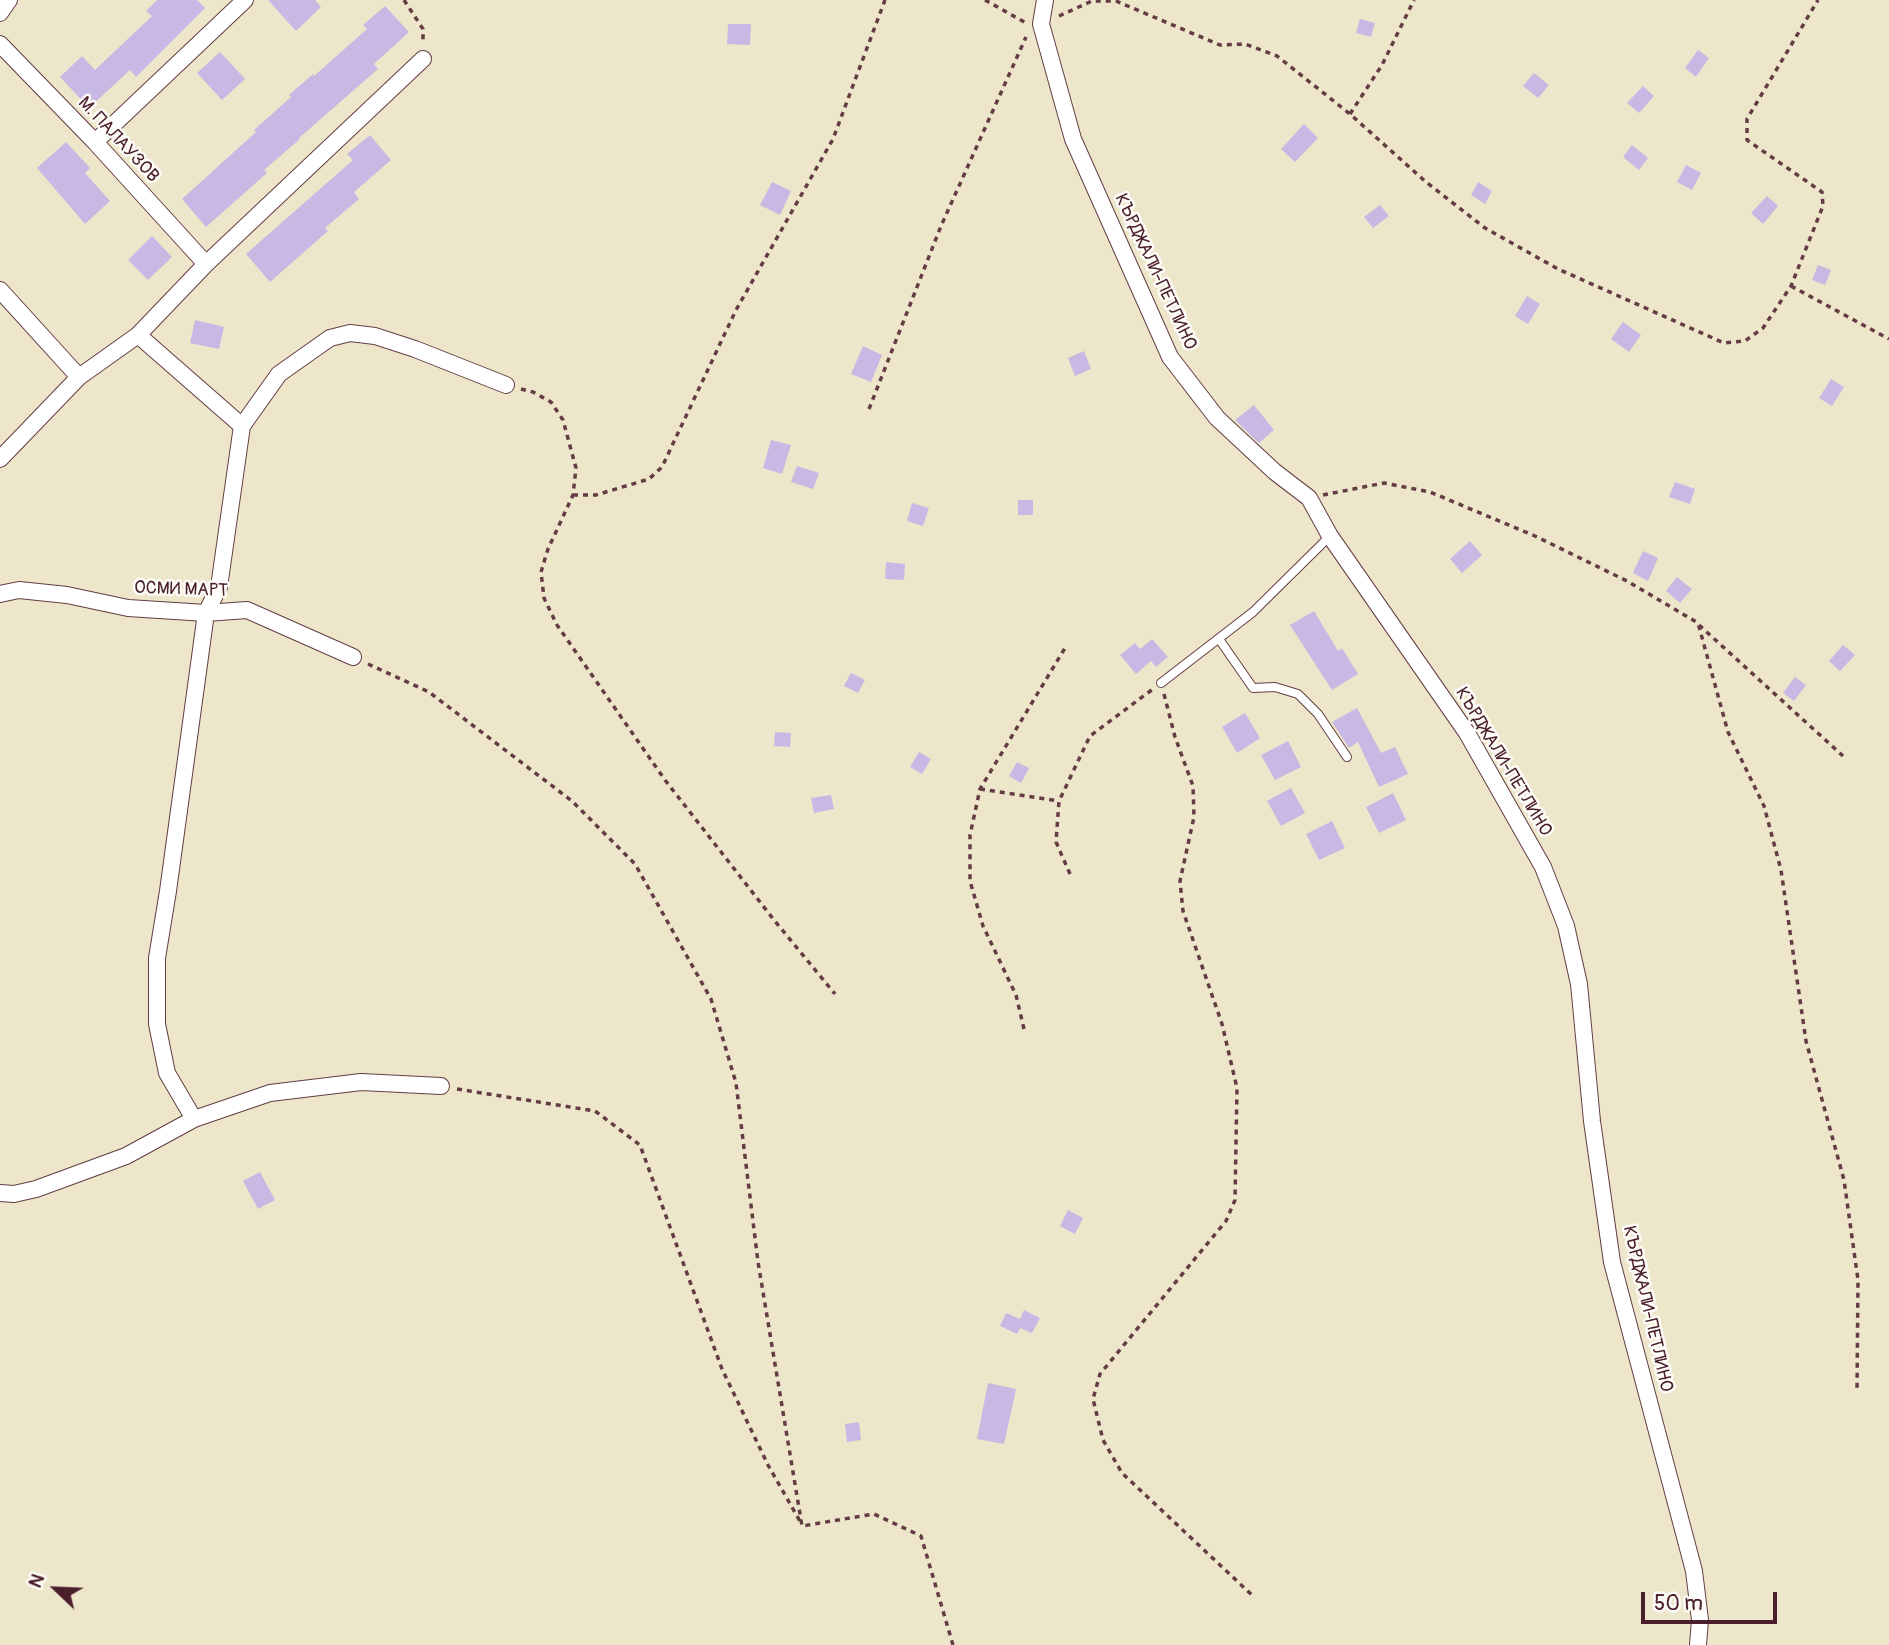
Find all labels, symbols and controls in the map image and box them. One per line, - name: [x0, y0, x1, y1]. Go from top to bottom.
- street label: М. ПАЛАУЗОВ: [73, 93, 163, 187]
- street label: КЪРДЖАЛИ-ПЕТЛИНО: [1109, 190, 1201, 354]
- street label: ОСМИ МАРТ: [134, 578, 228, 602]
- street label: КЪРДЖАЛИ-ПЕТЛИНО: [1450, 684, 1556, 840]
- street label: КЪРДЖАЛИ-ПЕТЛИНО: [1617, 1224, 1677, 1394]
- north arrow: [21, 1554, 91, 1624]
- text: N: [23, 1570, 50, 1591]
- scale bar: [1644, 1578, 1780, 1622]
- text: 50 m: [1654, 1590, 1703, 1617]

